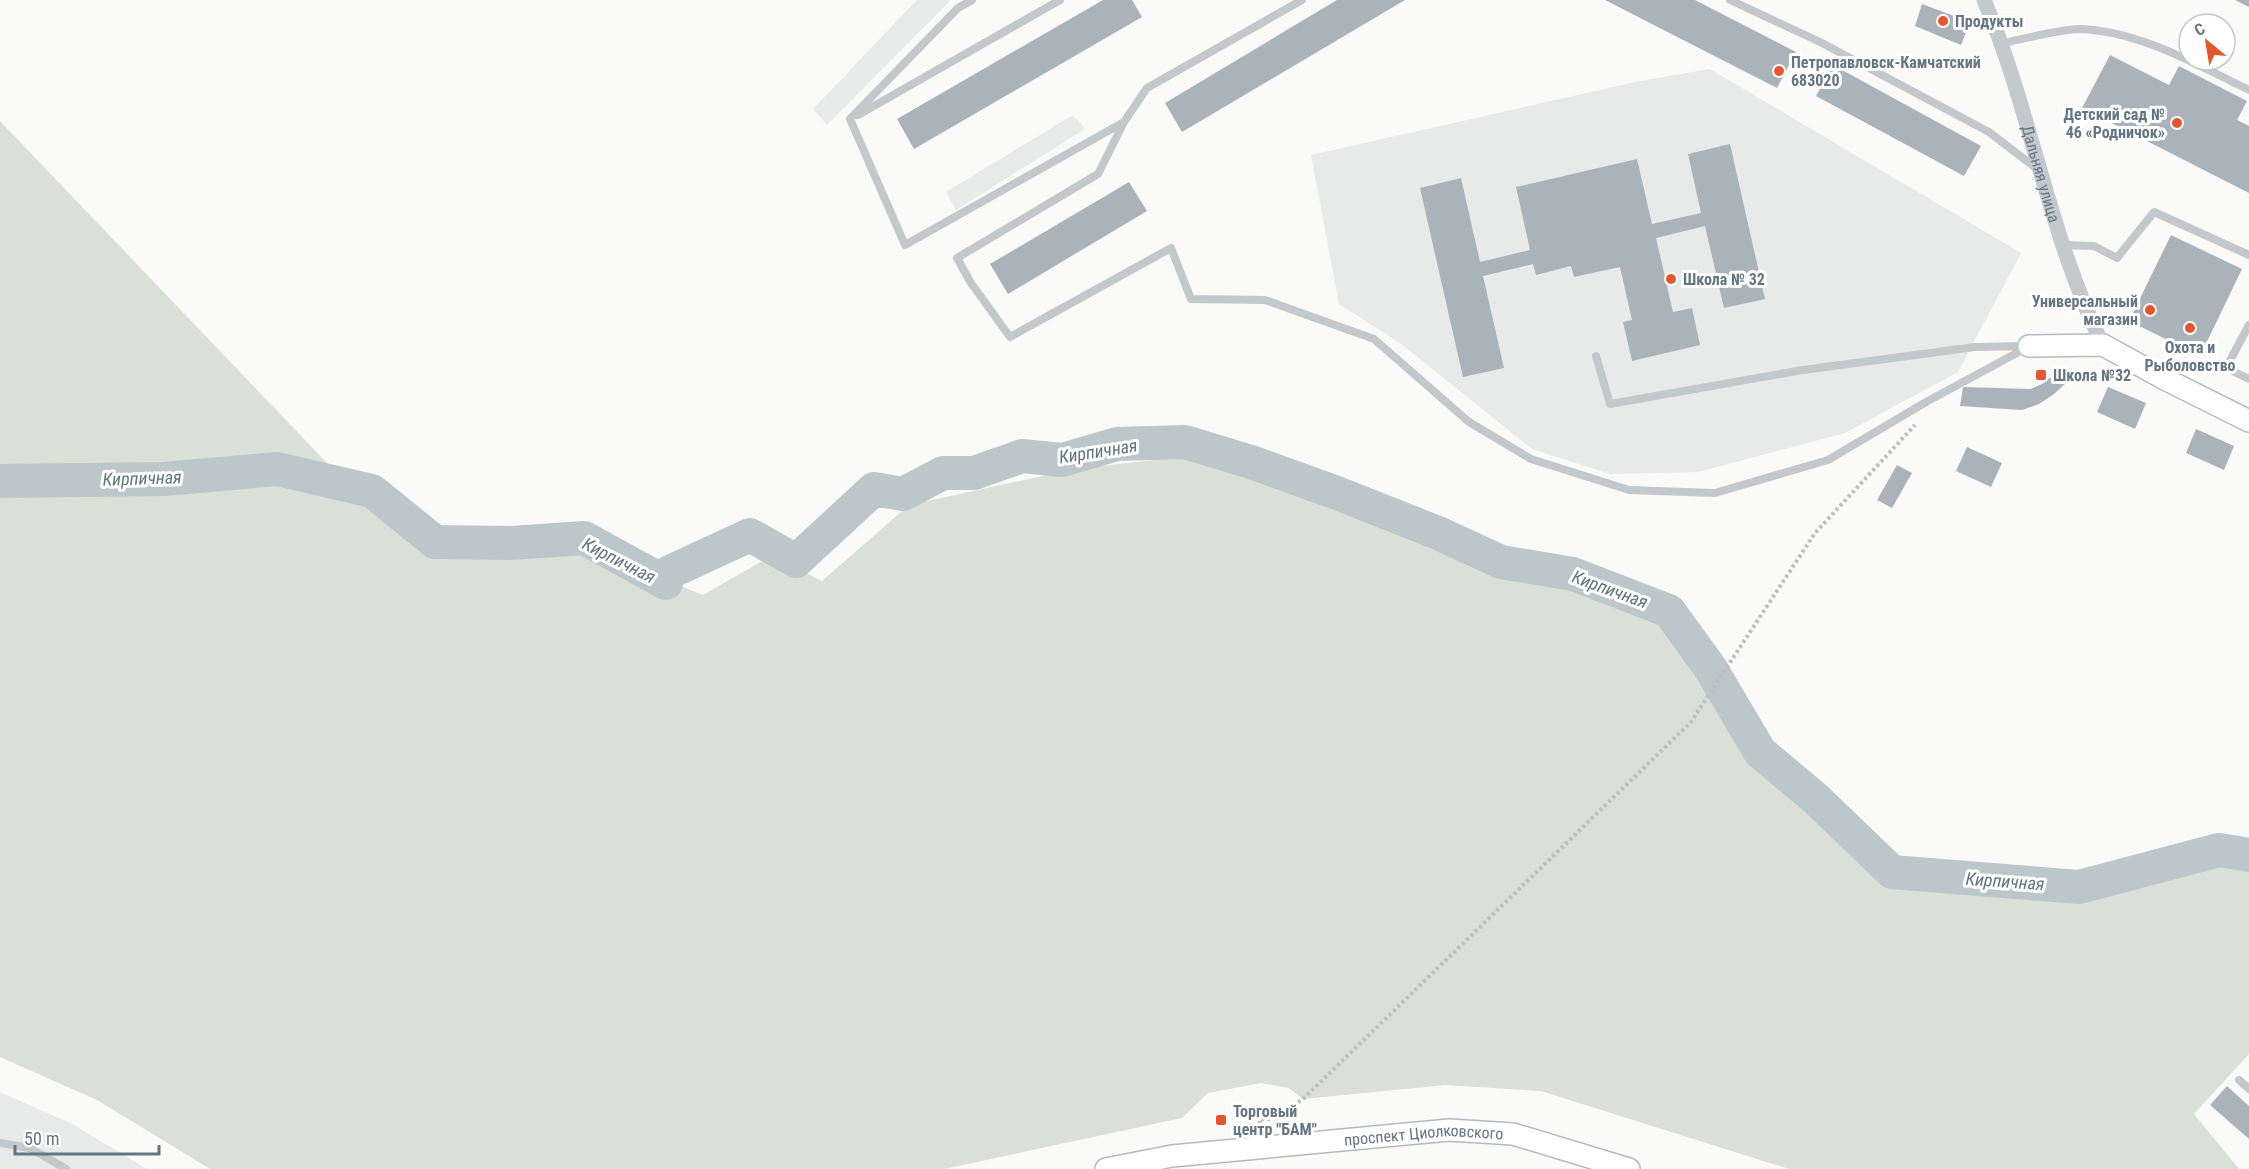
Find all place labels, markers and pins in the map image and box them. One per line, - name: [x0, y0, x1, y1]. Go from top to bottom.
- place label: Продукты: [1955, 12, 2023, 31]
- marker: Продукты: [1936, 14, 1950, 28]
- place label: Петропавловск-Камчатский 683020: [1791, 53, 1981, 90]
- marker: Петропавловск-Камчатский 683020: [1772, 64, 1786, 78]
- place label: Детский сад № 46 «Родничок»: [2064, 105, 2165, 142]
- marker: Детский сад № 46 «Родничок»: [2170, 116, 2184, 130]
- place label: Школа № 32: [1683, 270, 1765, 289]
- marker: Школа № 32: [1664, 272, 1678, 286]
- place label: Универсальный магазин: [2032, 292, 2138, 329]
- marker: Универсальный магазин: [2143, 303, 2157, 317]
- marker: Охота и Рыболовство: [2183, 321, 2197, 335]
- place label: Охота и Рыболовство: [2144, 338, 2236, 375]
- place label: Школа №32: [2053, 366, 2131, 385]
- marker: Школа №32: [2034, 368, 2048, 382]
- place label: Торговый центр "БАМ": [1233, 1102, 1317, 1139]
- marker: Торговый центр "БАМ": [1214, 1113, 1228, 1127]

